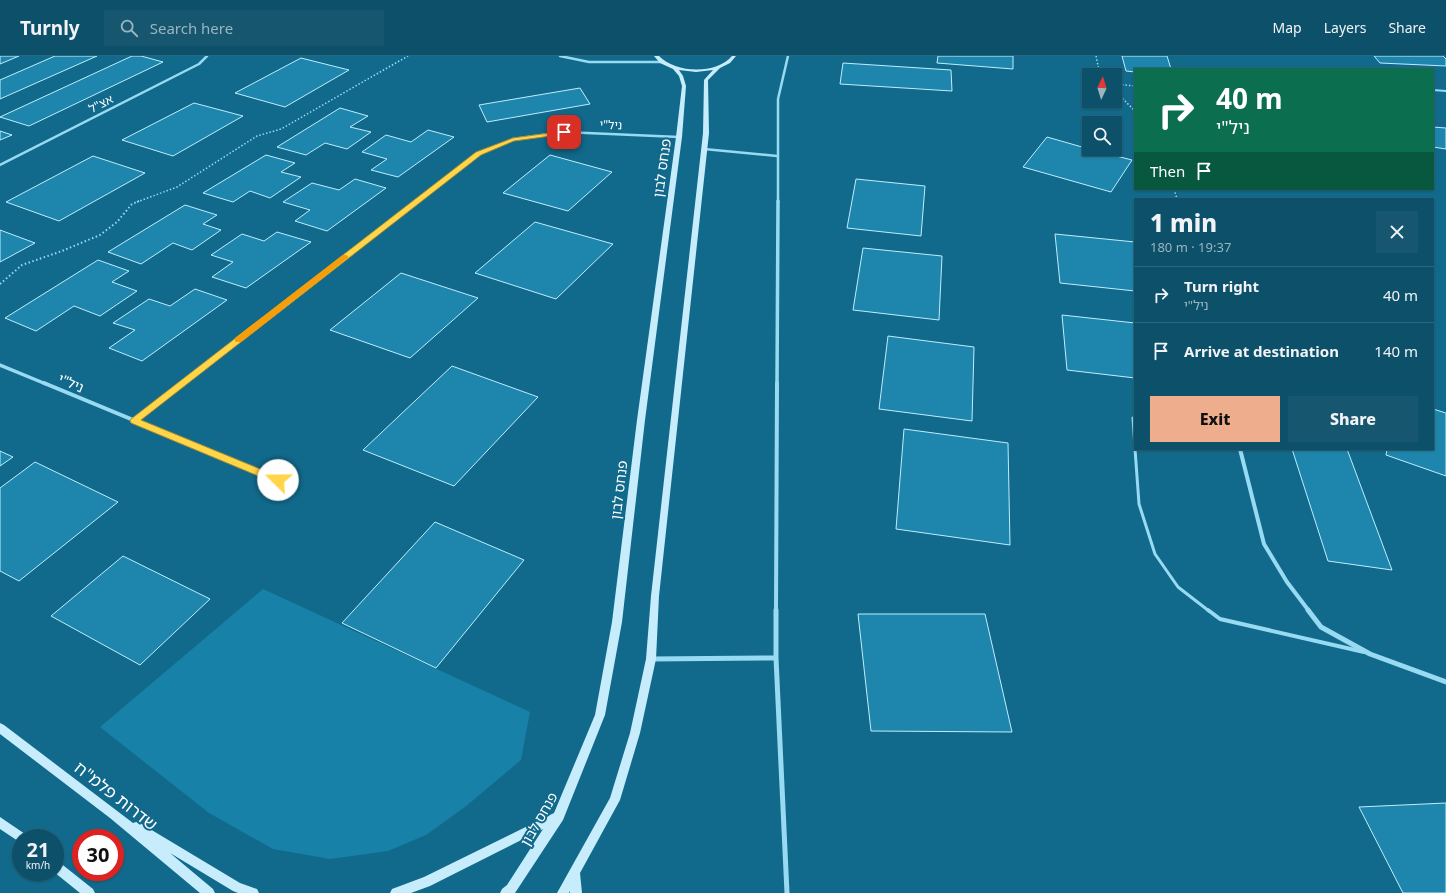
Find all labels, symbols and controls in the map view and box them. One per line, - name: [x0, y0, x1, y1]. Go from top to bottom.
- search box: [104, 10, 384, 46]
- text: Turnly: [20, 15, 80, 41]
- icon: search: [118, 17, 140, 39]
- text: Search here: [150, 18, 233, 38]
- text: Map: [1273, 18, 1302, 37]
- text: Layers: [1324, 18, 1366, 37]
- text: Share: [1388, 18, 1426, 37]
- north arrow: [1082, 68, 1122, 108]
- map controls: [1082, 68, 1122, 156]
- text: 40 m: [1216, 79, 1283, 117]
- icon: right: [1150, 84, 1202, 136]
- street label: אצ"ל: [86, 90, 116, 117]
- pin: [547, 115, 581, 149]
- text: ניל"י: [1216, 115, 1250, 139]
- street label: ניל"י: [599, 116, 623, 133]
- button: search: [1082, 116, 1122, 156]
- icon: arrive: [553, 121, 575, 143]
- street label: פנחס לבון: [648, 137, 675, 199]
- icon: arrive: [1193, 160, 1215, 182]
- text: Then: [1150, 161, 1185, 181]
- text: 1 min: [1150, 206, 1217, 239]
- button: close: [1376, 211, 1418, 253]
- text: 180 m · 19:37: [1150, 238, 1231, 256]
- text: Turn right: [1184, 276, 1259, 296]
- icon: right: [1150, 284, 1172, 306]
- text: 40 m: [1383, 285, 1418, 305]
- text: ניל"י: [1184, 296, 1209, 314]
- icon: arrive: [1150, 340, 1172, 362]
- text: Arrive at destination: [1184, 341, 1339, 361]
- text: 140 m: [1374, 341, 1418, 361]
- street label: ניל"י: [55, 369, 87, 396]
- button: Exit: [1150, 396, 1280, 442]
- button: Share: [1288, 396, 1418, 442]
- position arrow: [257, 459, 299, 501]
- street label: פנחס לבון: [605, 459, 632, 520]
- street label: שדרות פלמ"ח: [70, 756, 163, 835]
- street label: פנחס לבון: [516, 788, 562, 849]
- speed limit sign: 30: [72, 829, 124, 881]
- text: 21: [27, 836, 49, 863]
- text: km/h: [26, 858, 50, 872]

